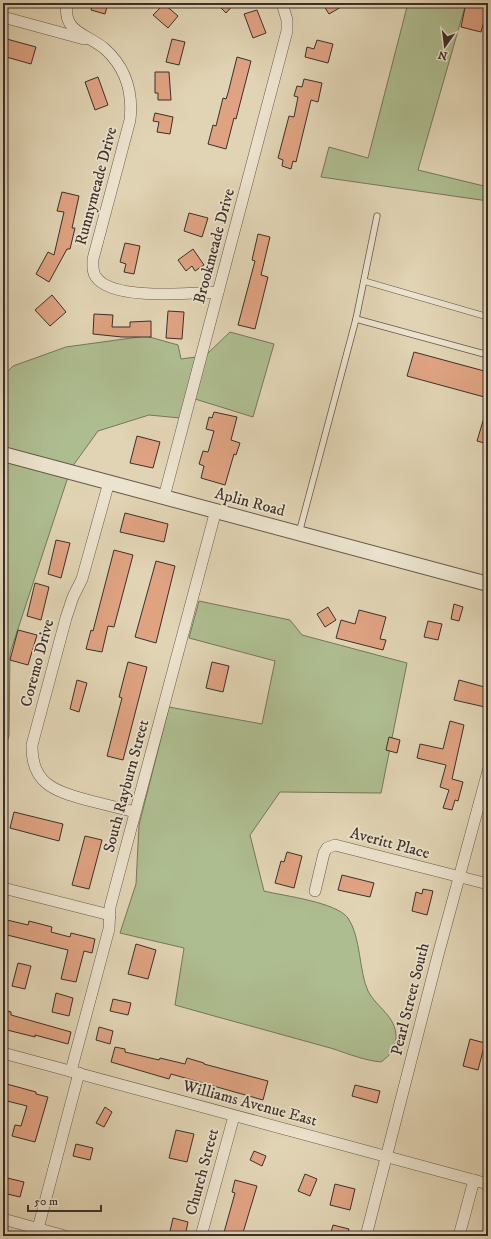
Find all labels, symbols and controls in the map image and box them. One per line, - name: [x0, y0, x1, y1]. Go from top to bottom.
- north arrow: [425, 26, 465, 66]
- text: N: [437, 47, 449, 63]
- street label: Runnymeade Drive: [71, 124, 121, 247]
- street label: Brookmeade Drive: [189, 186, 239, 306]
- street label: Aplin Road: [213, 483, 287, 521]
- street label: Coremo Drive: [16, 617, 58, 709]
- street label: South Rayburn Street: [99, 717, 153, 855]
- street label: Averitt Place: [348, 823, 432, 863]
- street label: Pearl Street South: [386, 940, 434, 1057]
- street label: Williams Avenue East: [180, 1075, 319, 1131]
- street label: Church Street: [181, 1126, 223, 1218]
- scale bar: [28, 1187, 101, 1213]
- text: 50 m: [34, 1194, 58, 1209]

